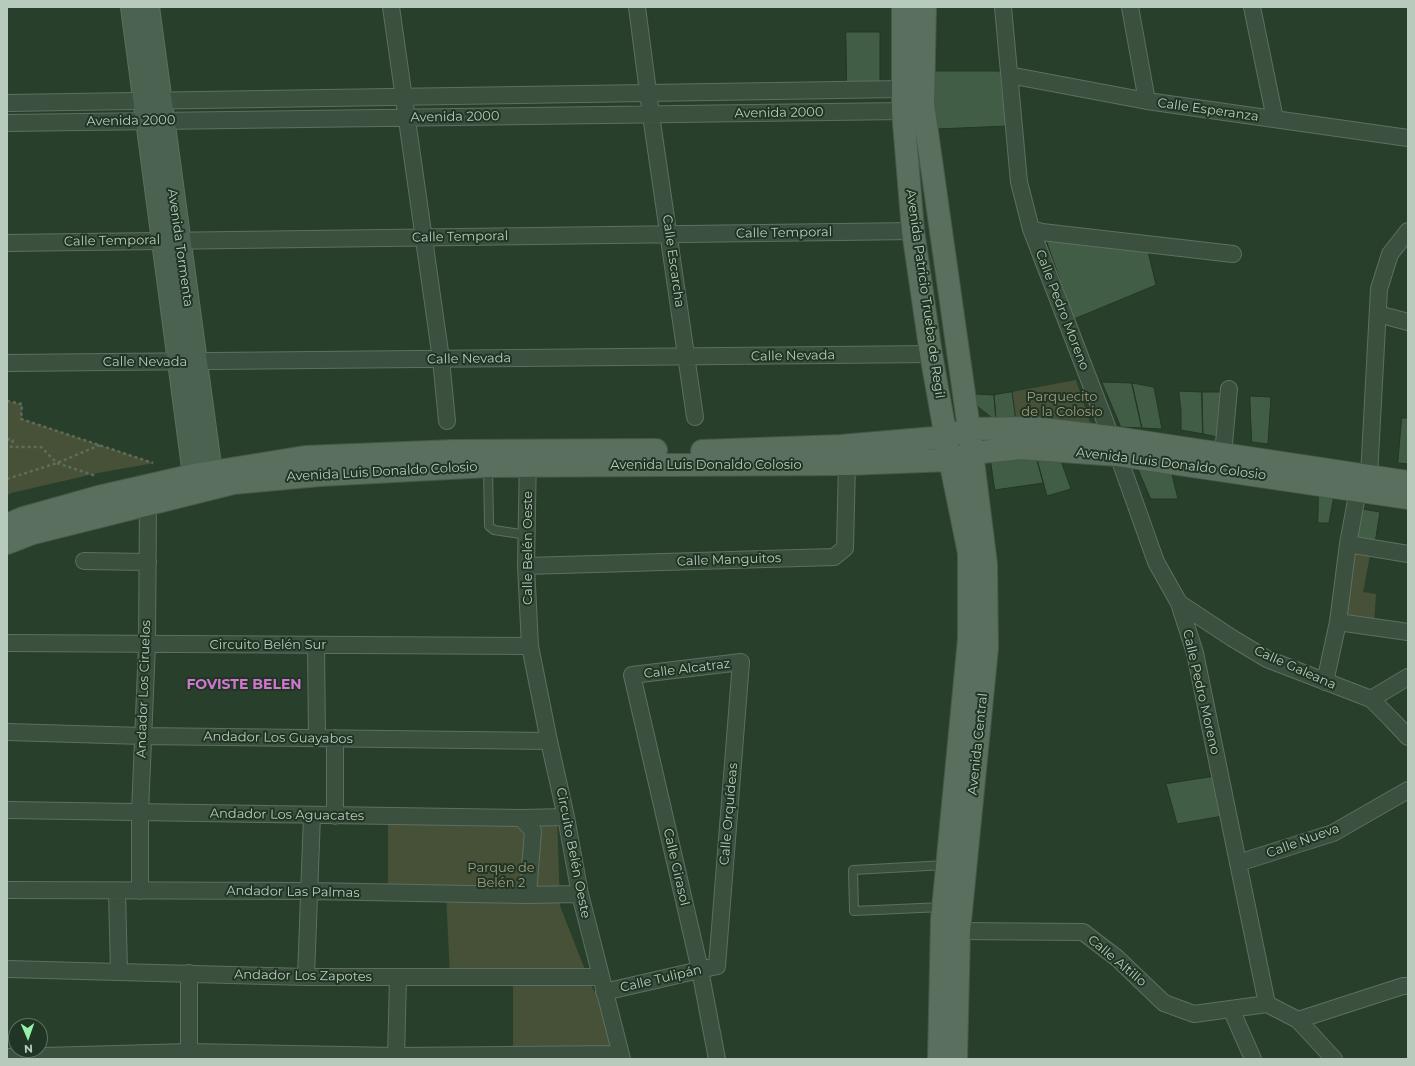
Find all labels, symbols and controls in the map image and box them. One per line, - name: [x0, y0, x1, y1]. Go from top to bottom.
- street label: Calle Esperanza: [1156, 95, 1260, 125]
- street label: Avenida 2000: [734, 104, 824, 122]
- street label: Avenida 2000: [410, 108, 500, 126]
- street label: Avenida 2000: [86, 112, 176, 130]
- street label: Avenida Tormenta: [164, 188, 196, 308]
- street label: Avenida Patricio Trueba de Regil: [903, 188, 947, 400]
- street label: Calle Escarcha: [659, 214, 687, 308]
- street label: Calle Temporal: [736, 224, 832, 242]
- street label: Calle Temporal: [412, 228, 508, 246]
- street label: Calle Temporal: [64, 232, 160, 250]
- street label: Calle Pedro Moreno: [1032, 248, 1092, 372]
- street label: Calle Nevada: [751, 347, 835, 365]
- street label: Calle Nevada: [427, 350, 511, 368]
- street label: Calle Nevada: [103, 354, 187, 370]
- park label: Parquecito de la Colosio: [1021, 389, 1103, 420]
- street label: Avenida Luis Donaldo Colosio: [1075, 445, 1267, 483]
- street label: Avenida Luis Donaldo Colosio: [610, 457, 802, 473]
- street label: Avenida Luis Donaldo Colosio: [286, 459, 478, 485]
- street label: Calle Belén Oeste: [520, 491, 536, 605]
- street label: Calle Manguitos: [677, 550, 781, 570]
- street label: Andador Los Ciruelos: [134, 620, 154, 758]
- street label: Calle Pedro Moreno: [1179, 628, 1223, 756]
- street label: Circuito Belén Sur: [210, 637, 326, 653]
- street label: Calle Galeana: [1252, 643, 1338, 693]
- street label: Calle Alcatraz: [643, 656, 731, 682]
- district label: FOVISTE BELEN: [186, 677, 302, 693]
- street label: Avenida Central: [965, 692, 991, 796]
- street label: Andador Los Guayabos: [203, 729, 353, 747]
- street label: Calle Orquídeas: [717, 762, 741, 866]
- street label: Circuito Belén Oeste: [553, 786, 593, 920]
- street label: Andador Los Aguacates: [210, 806, 364, 824]
- street label: Calle Nueva: [1264, 821, 1342, 861]
- street label: Calle Girasol: [660, 827, 692, 907]
- park label: Parque de Belén 2: [467, 860, 535, 891]
- street label: Andador Las Palmas: [226, 883, 360, 901]
- street label: Calle Altillo: [1085, 932, 1149, 990]
- street label: Calle Tulipán: [619, 962, 703, 996]
- street label: Andador Los Zapotes: [234, 967, 372, 985]
- north arrow: [8, 1018, 48, 1058]
- text: N: [24, 1042, 33, 1056]

